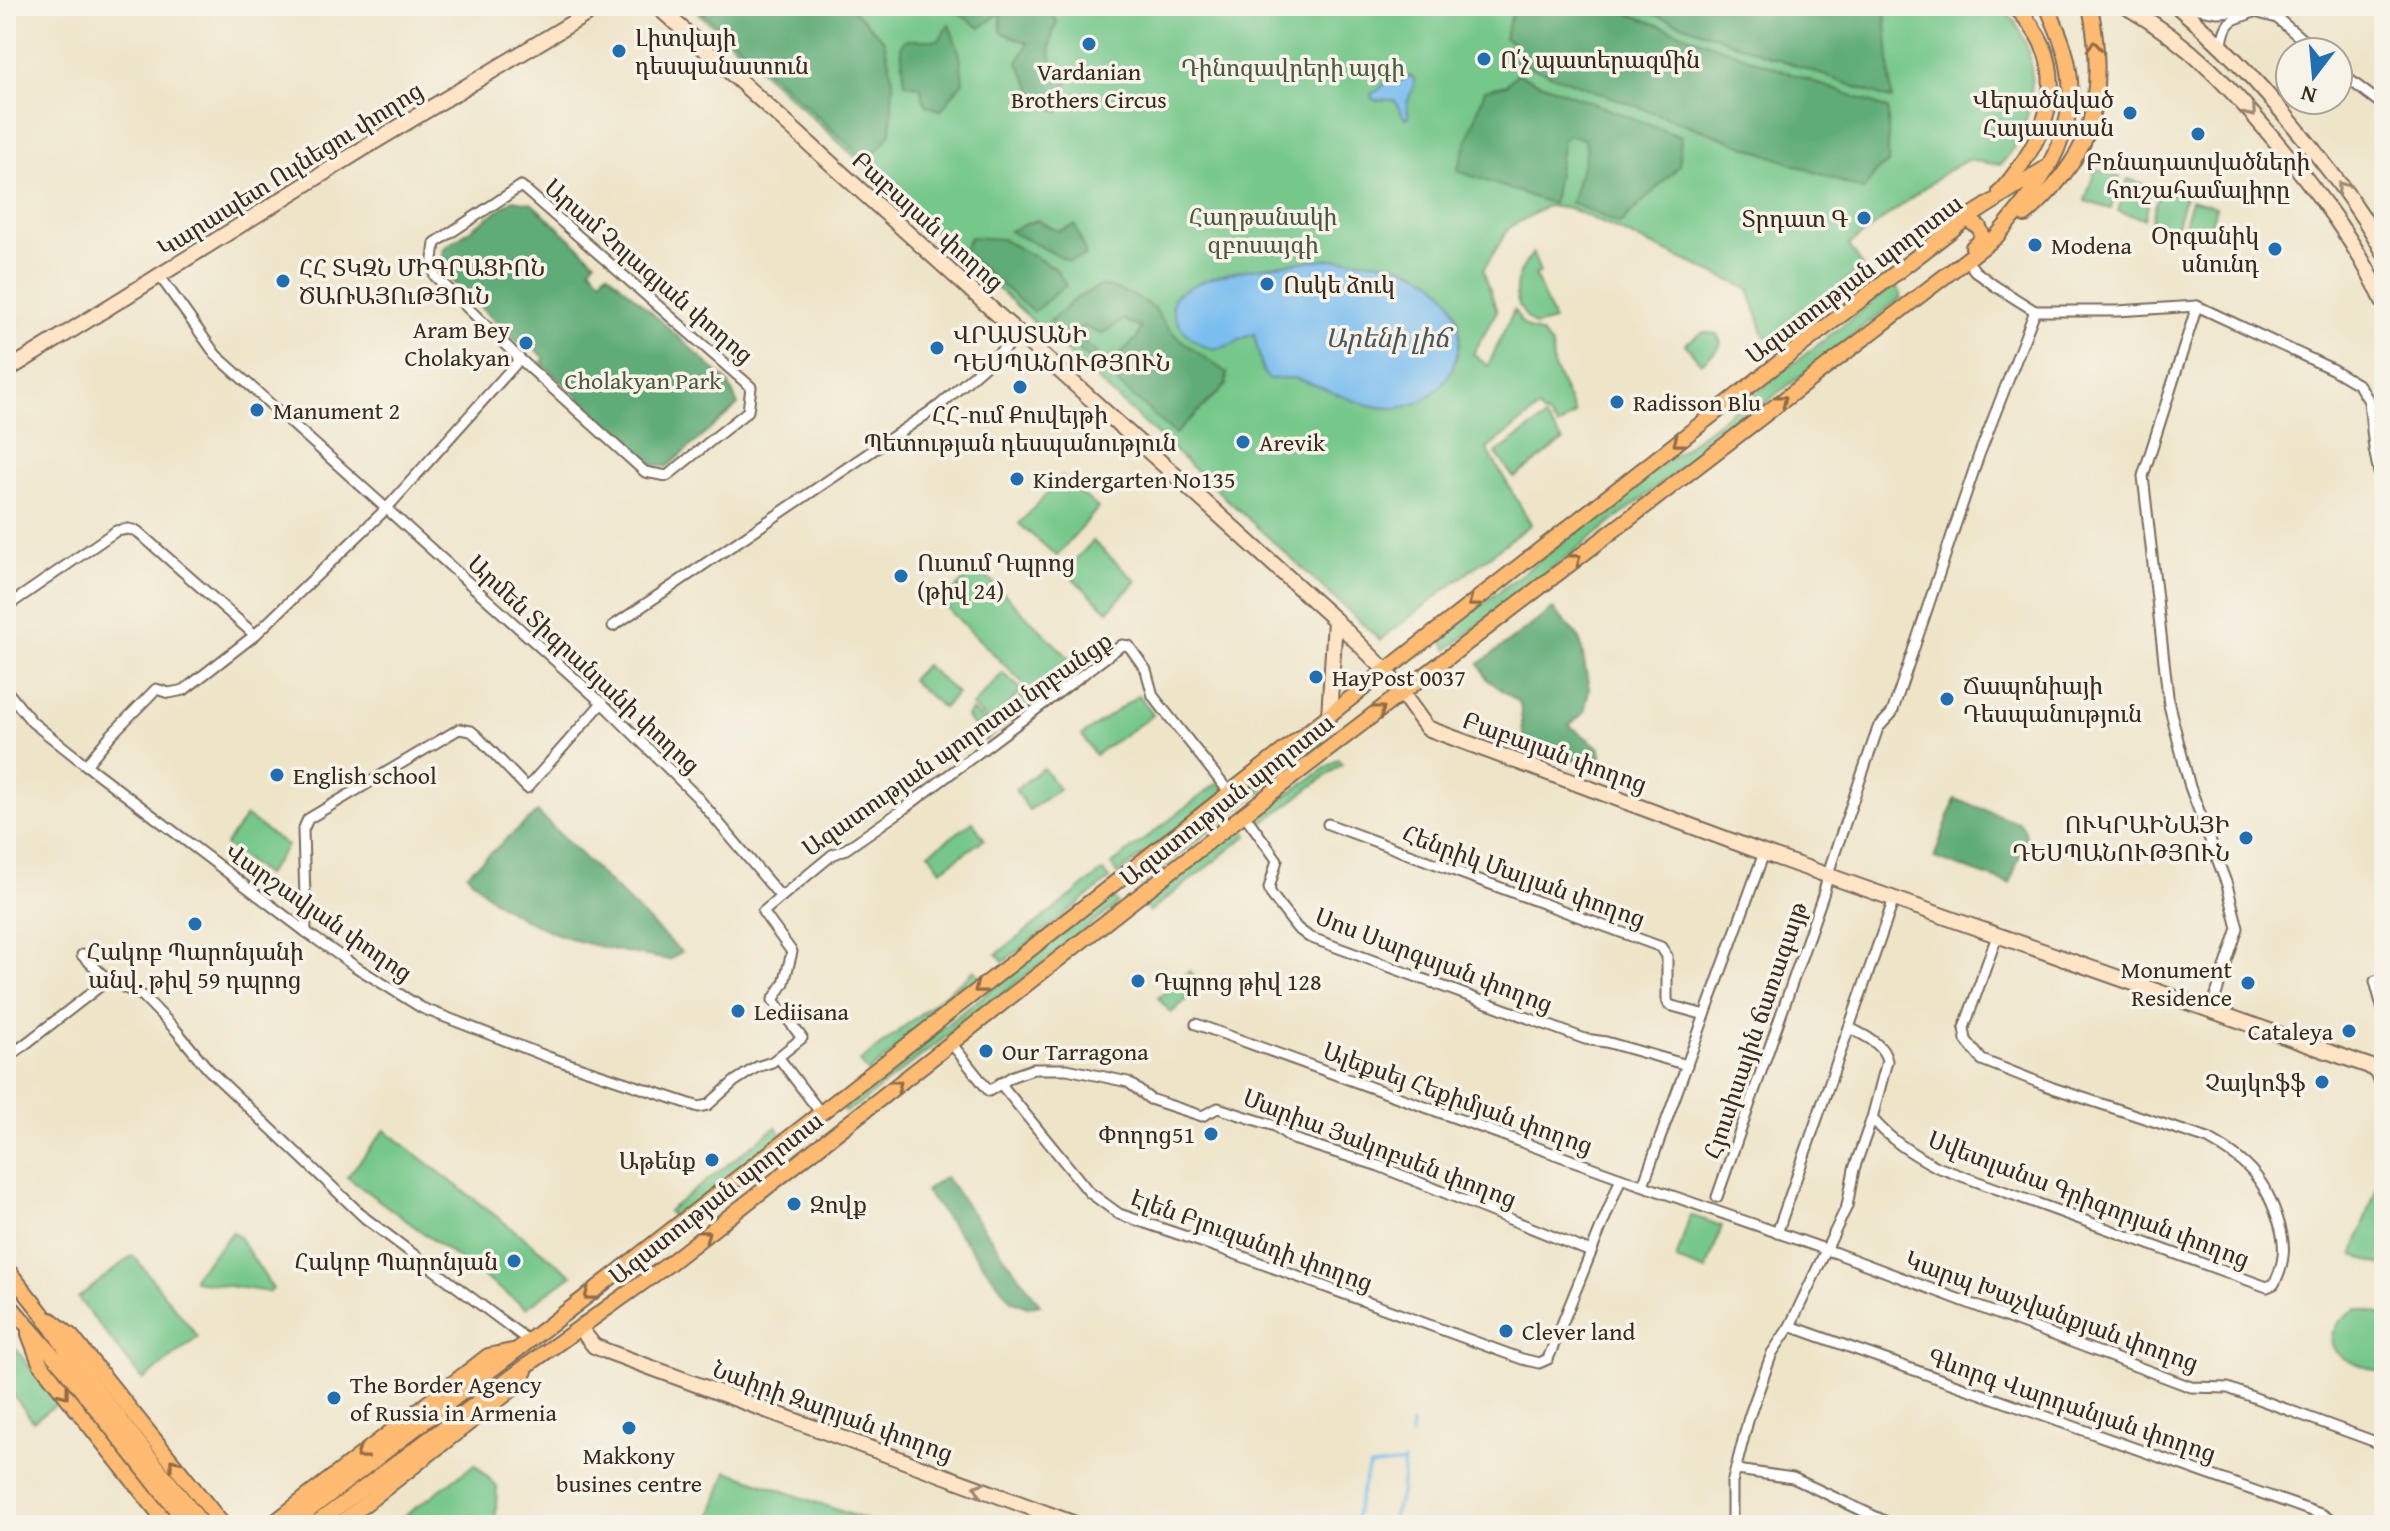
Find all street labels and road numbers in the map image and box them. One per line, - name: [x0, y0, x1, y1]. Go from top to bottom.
- street label: Կարապետ Ուլնեցու փողոց: [151, 73, 429, 265]
- street label: Բաբայան փողոց: [844, 143, 1012, 299]
- street label: Արամ Չոլագյան փողոց: [537, 170, 761, 372]
- street label: Ազատության պողոտա: [1738, 186, 1970, 372]
- street label: Արմեն Տիգրանյանի փողոց: [460, 547, 708, 781]
- street label: Ազատության պողոտա նրբանցք: [795, 623, 1119, 865]
- street label: Բաբայան փողոց: [1458, 702, 1652, 802]
- street label: Ազատության պողոտա: [1113, 705, 1341, 895]
- street label: Հենրիկ Մալյան փողոց: [1398, 816, 1650, 936]
- street label: Վարշավյան փողոց: [218, 834, 420, 990]
- street label: Հյուսիսային ճառագայթ: [1694, 896, 1816, 1164]
- street label: Սոս Սարգսյան փողոց: [1310, 898, 1558, 1022]
- street label: Ալեքսեյ Հեքիմյան փողոց: [1318, 1033, 1598, 1163]
- street label: Մարիա Յակոբսեն փողոց: [1238, 1080, 1522, 1216]
- street label: Ազատության պողոտա: [602, 1103, 830, 1293]
- street label: Սվետլանա Գրիգորյան փողոց: [1923, 1121, 2255, 1277]
- street label: Էլեն Բյուզանդի փողոց: [1126, 1180, 1378, 1300]
- street label: Կարպ Խաչվանքյան փողոց: [1900, 1242, 2204, 1380]
- street label: Գևորգ Վարդանյան փողոց: [1923, 1339, 2221, 1471]
- street label: Նաիրի Զարյան փողոց: [708, 1351, 958, 1471]

